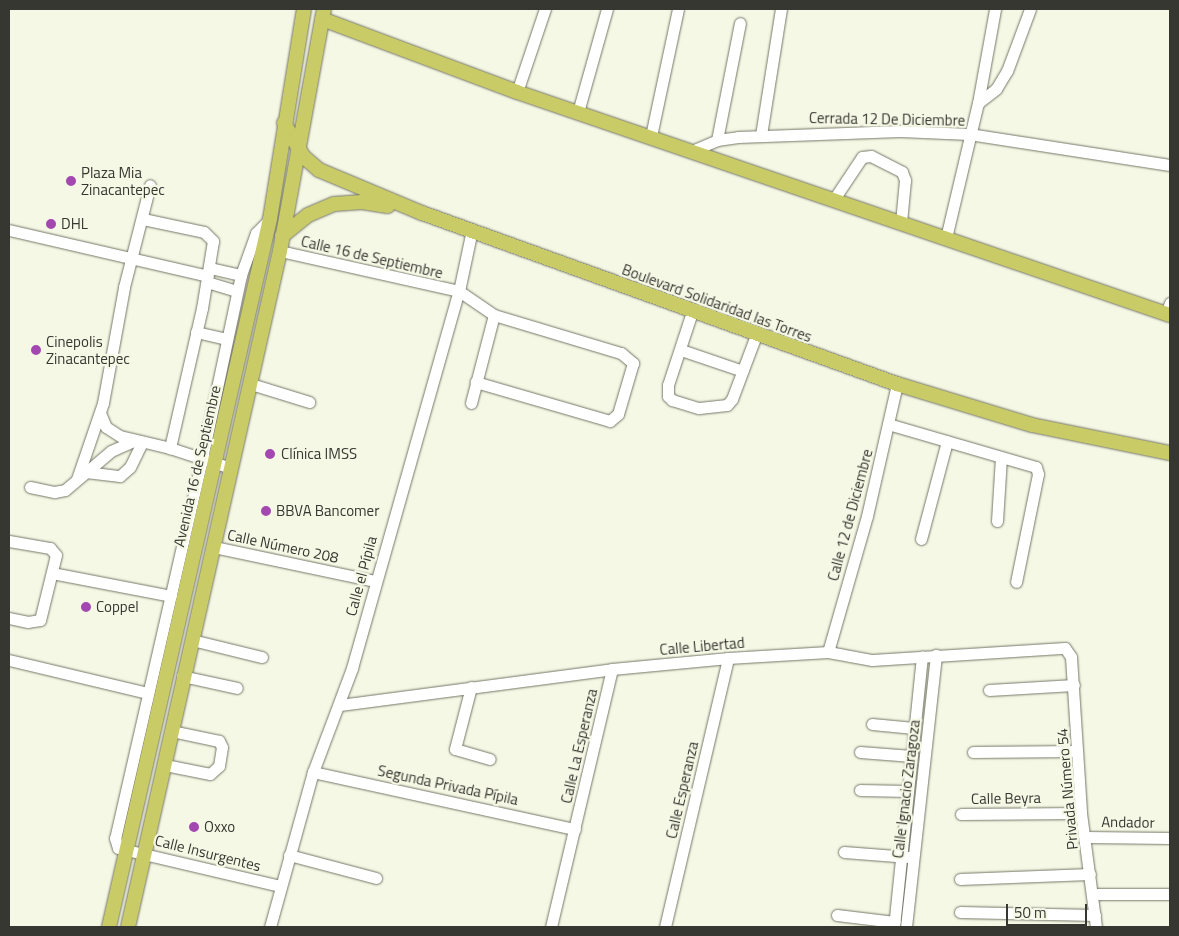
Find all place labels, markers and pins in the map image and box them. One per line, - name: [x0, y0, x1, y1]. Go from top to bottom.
- place label: Plaza Mia Zinacantepec: [81, 163, 165, 198]
- marker: Plaza Mia Zinacantepec: [65, 175, 77, 187]
- place label: DHL: [61, 215, 88, 233]
- marker: DHL: [45, 218, 57, 230]
- place label: Cinepolis Zinacantepec: [46, 332, 130, 367]
- marker: Cinepolis Zinacantepec: [30, 344, 42, 356]
- place label: Clínica IMSS: [281, 445, 357, 463]
- marker: Clínica IMSS: [263, 447, 277, 461]
- place label: BBVA Bancomer: [276, 502, 379, 520]
- marker: BBVA Bancomer: [260, 505, 272, 517]
- place label: Coppel: [96, 598, 139, 616]
- marker: Coppel: [80, 601, 92, 613]
- place label: Oxxo: [204, 818, 235, 836]
- marker: Oxxo: [188, 821, 200, 833]

